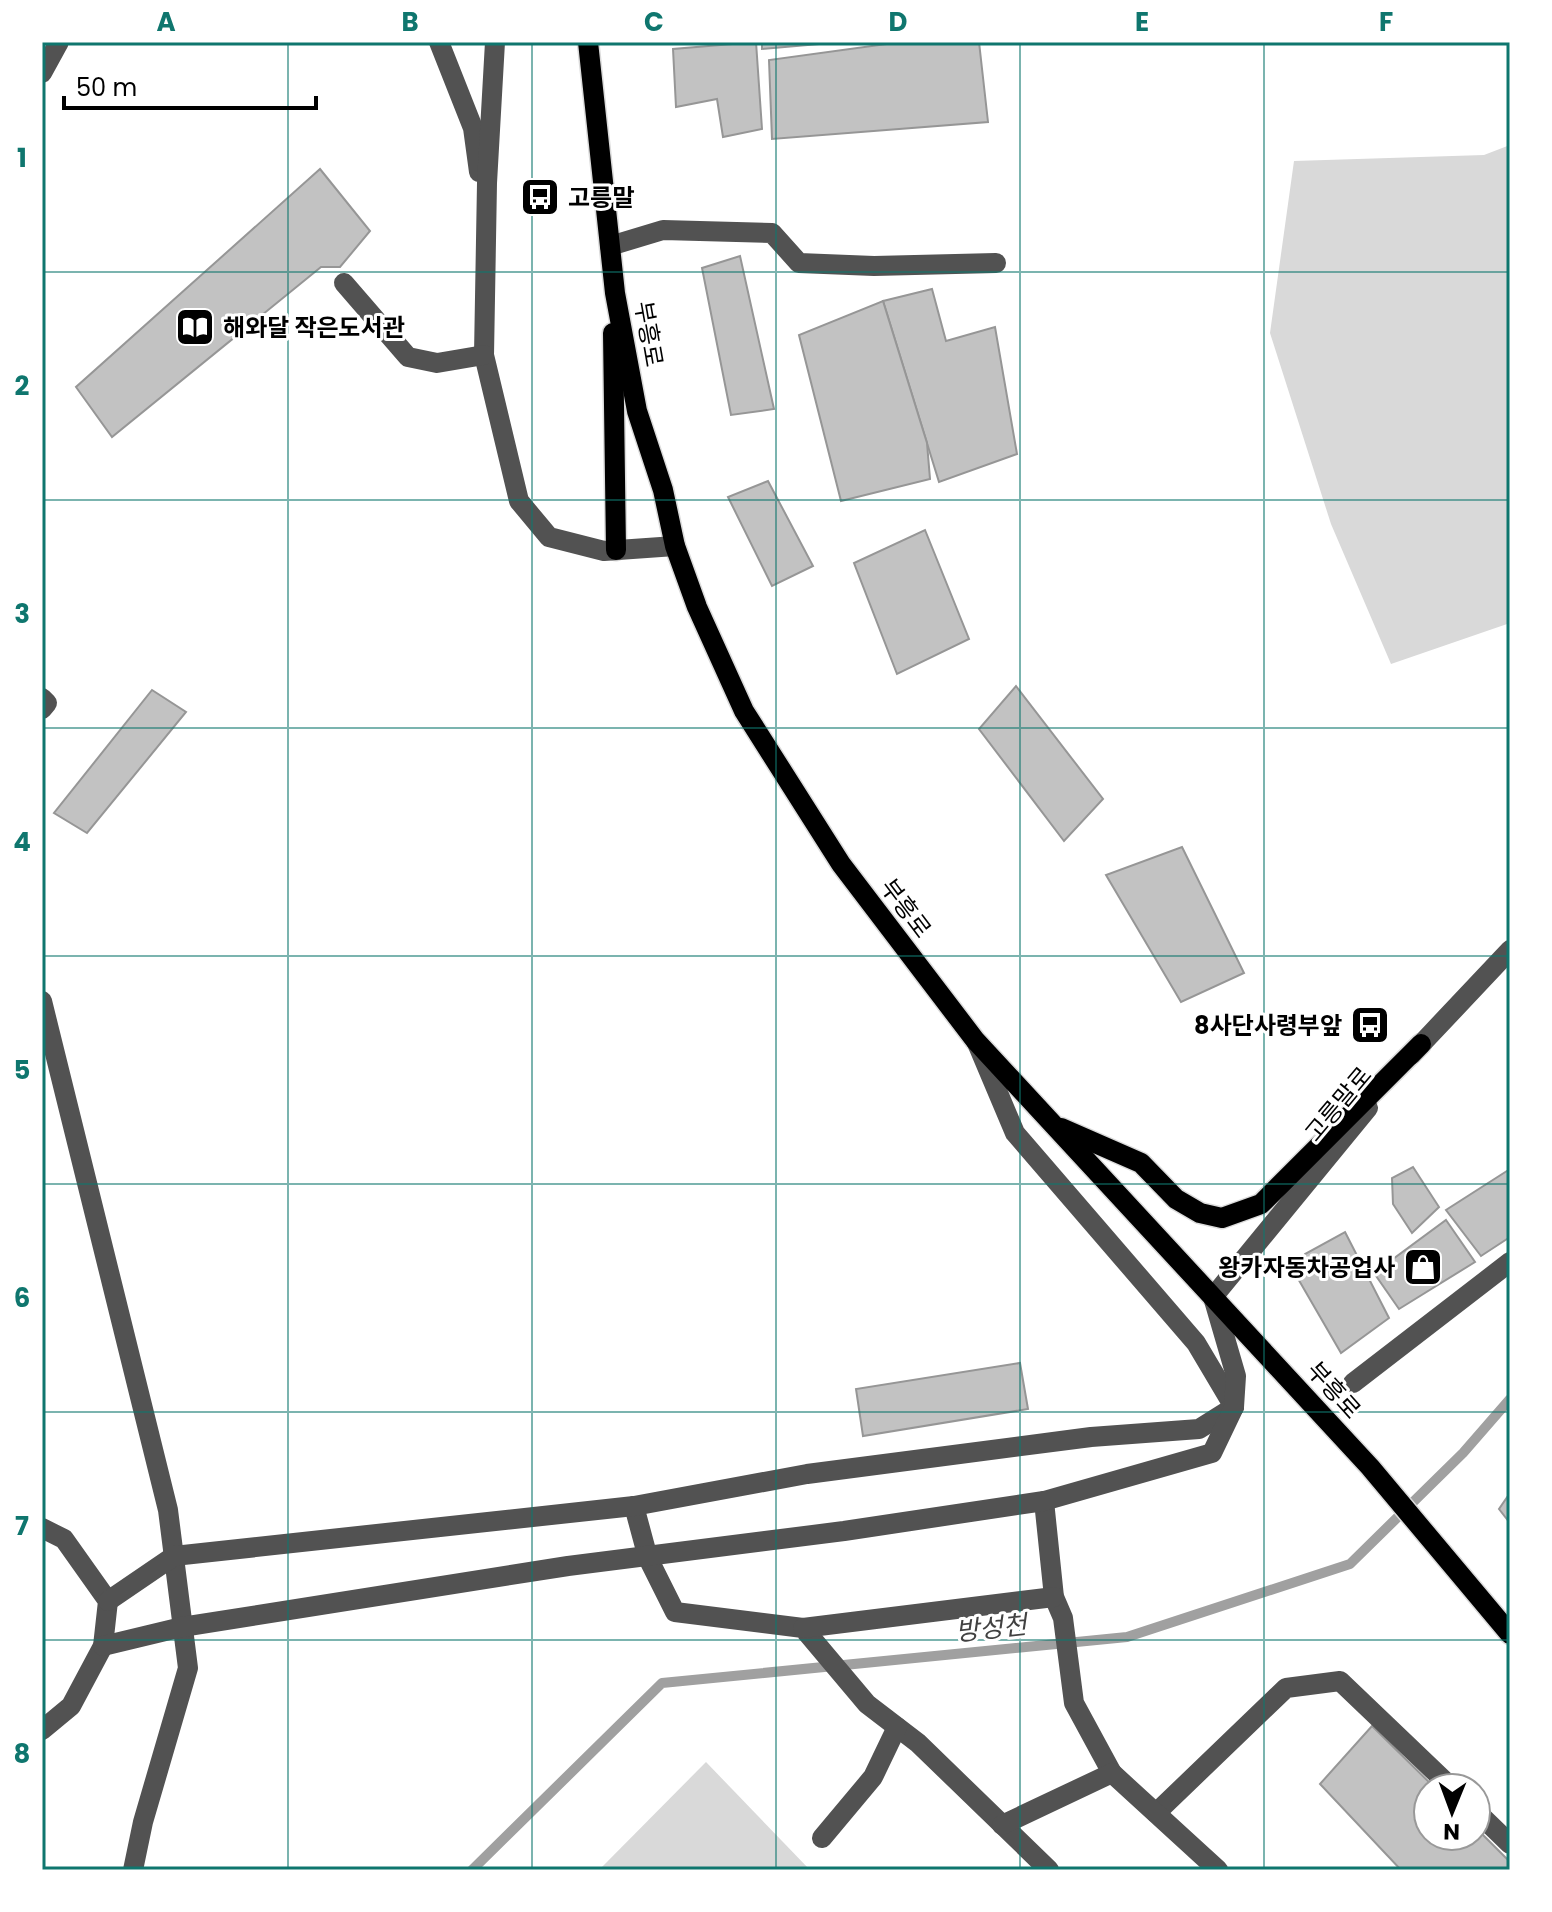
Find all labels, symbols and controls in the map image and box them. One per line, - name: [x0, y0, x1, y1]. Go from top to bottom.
- text: A: [156, 4, 176, 40]
- text: B: [401, 4, 419, 40]
- text: C: [644, 4, 664, 40]
- text: D: [889, 4, 908, 40]
- text: E: [1135, 4, 1149, 40]
- text: F: [1379, 4, 1393, 40]
- scale bar: [64, 60, 316, 110]
- text: 50 m: [76, 71, 137, 104]
- text: 1: [17, 140, 27, 176]
- bus stop icon: 고릉말: [519, 176, 561, 218]
- place label: 고릉말: [568, 181, 634, 214]
- street label: 부흥로: [627, 299, 671, 369]
- library icon: 해와달 작은도서관: [174, 306, 216, 348]
- place label: 해와달 작은도서관: [223, 311, 405, 344]
- text: 2: [15, 368, 30, 404]
- text: 3: [14, 596, 30, 632]
- text: 4: [13, 824, 31, 860]
- street label: 부흥로: [873, 872, 939, 944]
- bus stop icon: 8사단사령부앞: [1349, 1004, 1391, 1046]
- place label: 8사단사령부앞: [1194, 1009, 1342, 1042]
- text: 5: [14, 1052, 30, 1088]
- street label: 고릉말로: [1297, 1060, 1379, 1148]
- shop icon: 왕카자동차공업사: [1402, 1246, 1444, 1288]
- place label: 왕카자동차공업사: [1218, 1251, 1395, 1284]
- text: 6: [14, 1280, 30, 1316]
- street label: 부흥로: [1300, 1354, 1368, 1426]
- text: 7: [15, 1508, 29, 1544]
- water label: 방성천: [953, 1606, 1032, 1650]
- text: 8: [14, 1736, 30, 1772]
- north arrow: [1412, 1772, 1492, 1852]
- text: N: [1443, 1816, 1460, 1847]

